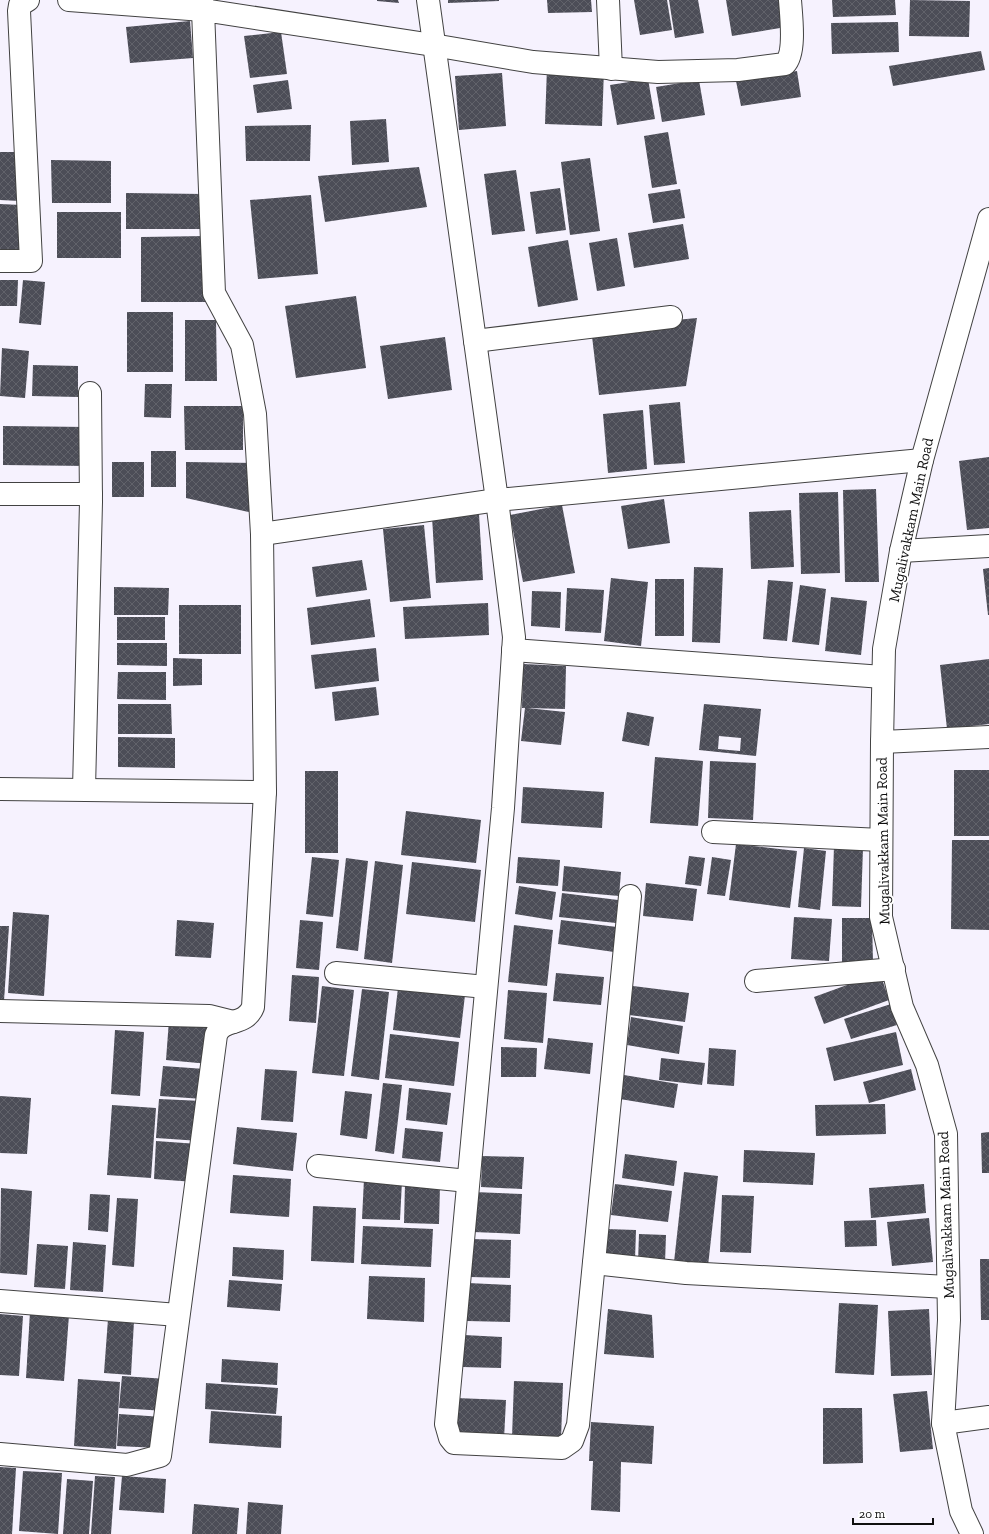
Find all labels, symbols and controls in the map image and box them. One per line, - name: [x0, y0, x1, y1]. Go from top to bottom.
- street label: Mugalivakkam Main Road: [885, 435, 937, 604]
- street label: Mugalivakkam Main Road: [873, 756, 893, 925]
- street label: Mugalivakkam Main Road: [934, 1130, 958, 1299]
- scale bar: [853, 1500, 933, 1526]
- text: 20 m: [859, 1507, 886, 1521]

